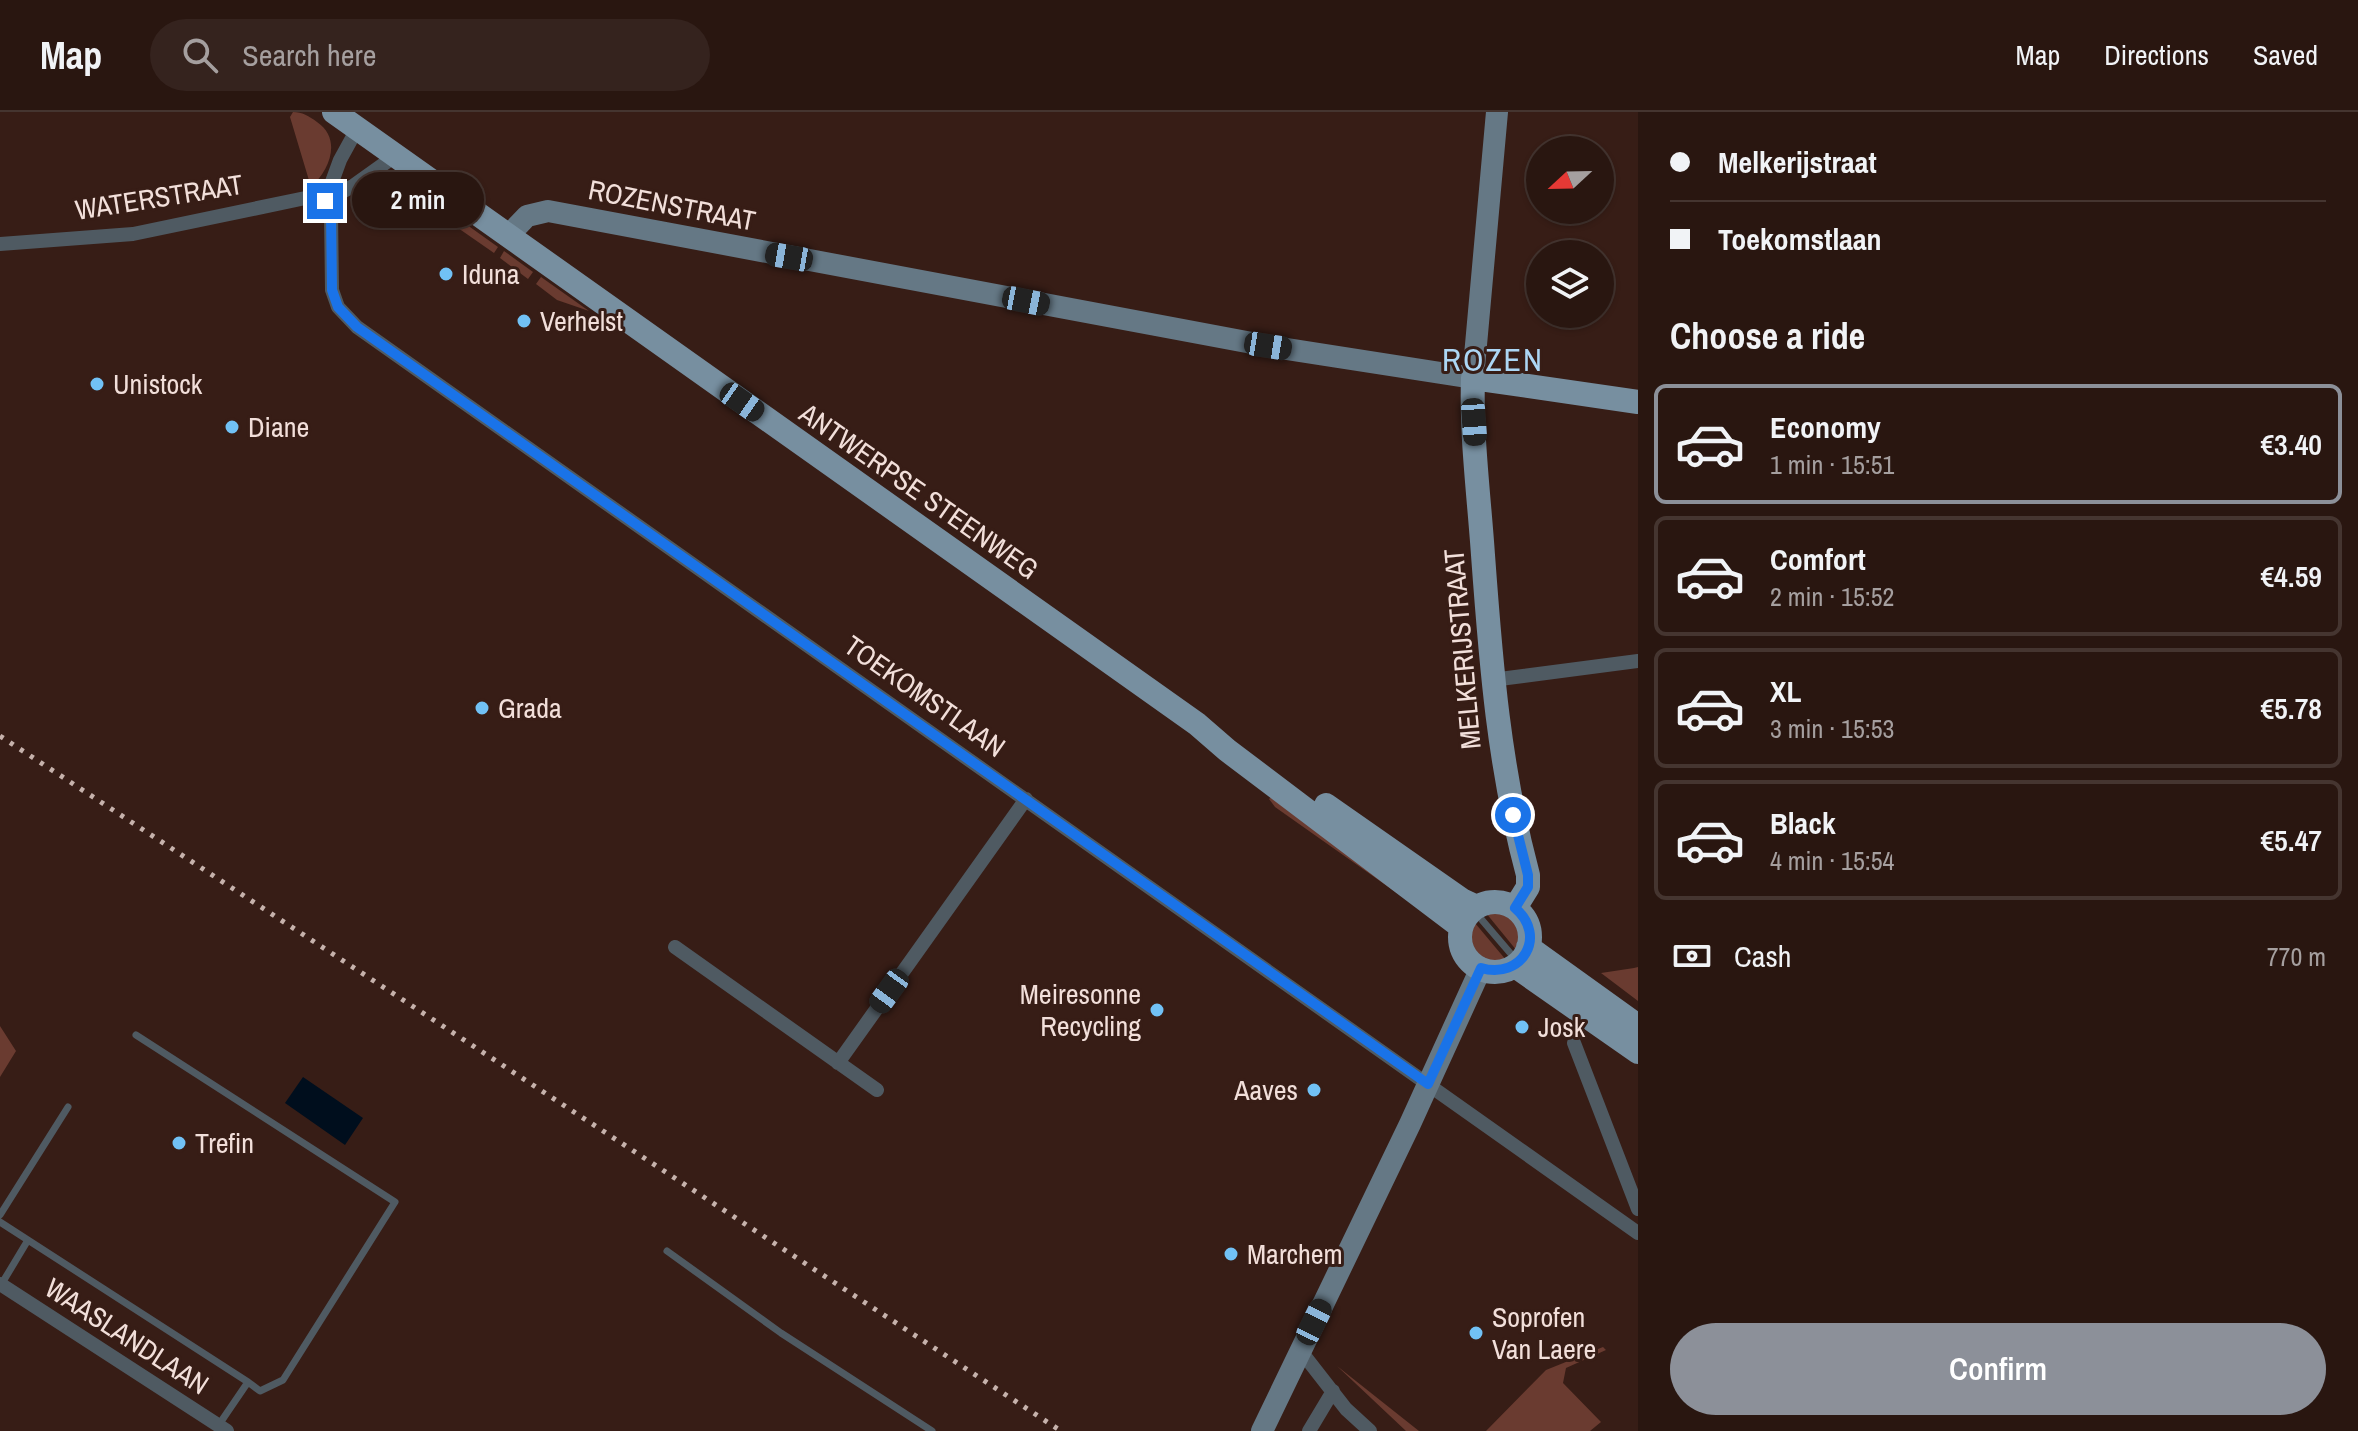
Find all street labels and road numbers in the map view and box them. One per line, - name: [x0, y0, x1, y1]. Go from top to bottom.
- street label: WATERSTRAAT: [72, 165, 246, 229]
- street label: ROZENSTRAAT: [585, 170, 759, 240]
- street label: ANTWERPSE STEENWEG: [791, 394, 1046, 588]
- street label: MELKERIJSTRAAT: [1434, 547, 1490, 751]
- street label: TOEKOMSTLAAN: [837, 626, 1013, 766]
- street label: WAASLANDLAAN: [38, 1269, 216, 1403]

